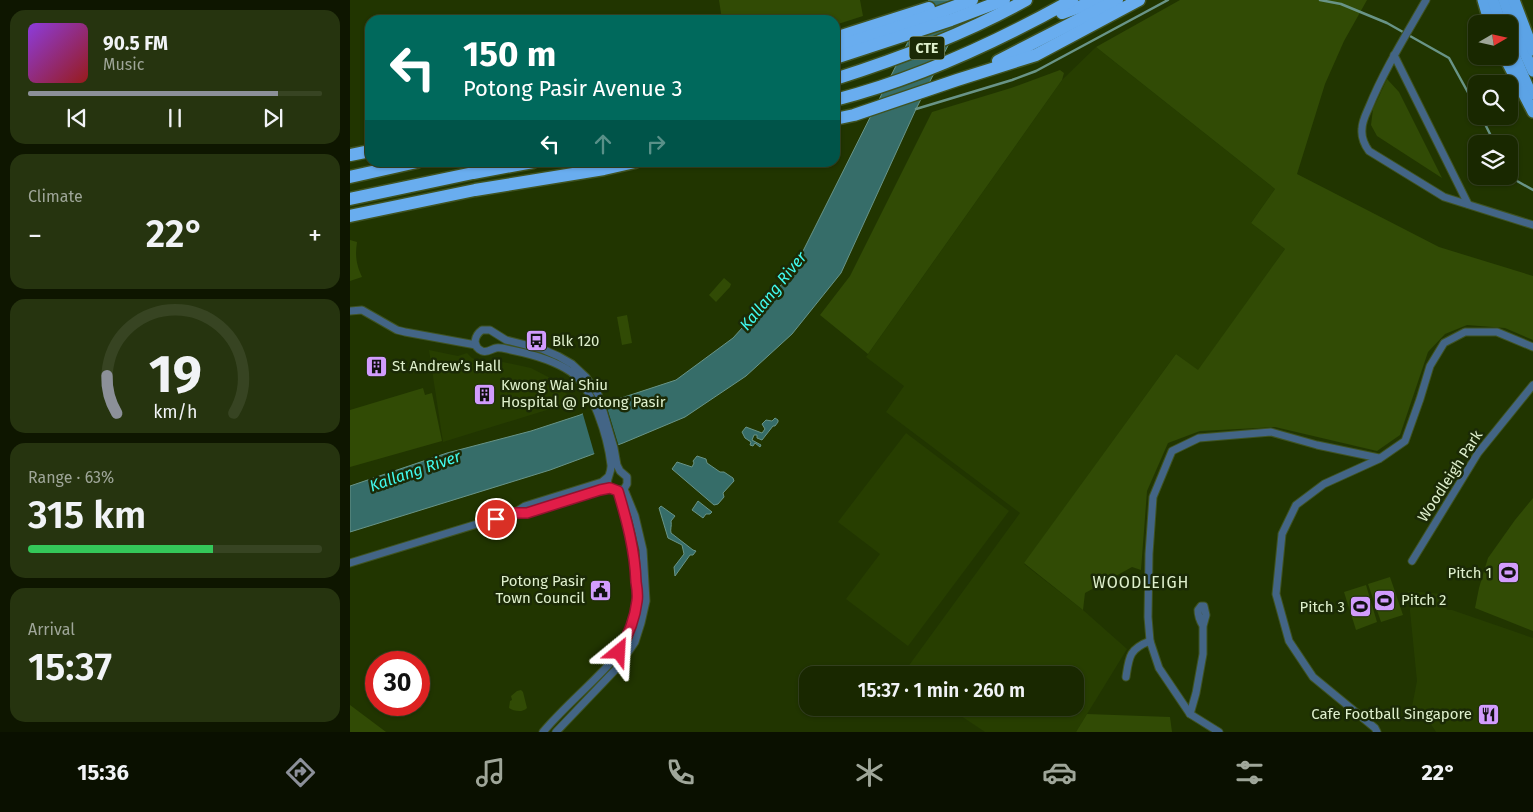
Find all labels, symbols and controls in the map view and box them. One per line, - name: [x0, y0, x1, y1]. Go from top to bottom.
- north arrow: [1468, 15, 1518, 65]
- map controls: [1468, 15, 1518, 185]
- text: 90.5 FM: [103, 32, 168, 55]
- text: 150 m: [463, 33, 556, 75]
- icon: left: [380, 35, 445, 100]
- road number: CTE: [910, 36, 944, 59]
- text: Music: [103, 55, 144, 74]
- text: Potong Pasir Avenue 3: [463, 75, 683, 102]
- button: search: [1468, 75, 1518, 125]
- icon: previous: [63, 104, 91, 132]
- icon: pause: [161, 104, 189, 132]
- icon: next: [259, 104, 287, 132]
- icon: left: [536, 130, 564, 158]
- icon: ahead: [589, 130, 617, 158]
- icon: right: [642, 130, 670, 158]
- button: layers: [1468, 135, 1518, 185]
- text: Climate: [28, 187, 83, 206]
- text: 22°: [146, 211, 204, 257]
- text: −: [28, 219, 42, 252]
- text: +: [308, 219, 322, 252]
- water label: Kallang River: [736, 247, 811, 334]
- bus stop icon: Blk 120: [524, 329, 548, 353]
- place label: Blk 120: [552, 332, 599, 350]
- text: 19: [148, 343, 202, 406]
- building icon: St Andrew’s Hall: [364, 354, 388, 378]
- place label: St Andrew’s Hall: [392, 357, 502, 375]
- place label: Kwong Wai Shiu Hospital @ Potong Pasir: [501, 376, 666, 411]
- building icon: Kwong Wai Shiu Hospital @ Potong Pasir: [473, 382, 497, 406]
- text: km/h: [153, 401, 197, 423]
- street label: Woodleigh Park: [1414, 427, 1486, 525]
- water label: Kallang River: [367, 446, 464, 495]
- text: Range · 63%: [28, 468, 114, 487]
- text: 315 km: [28, 492, 146, 538]
- pin: [475, 498, 517, 540]
- icon: arrive: [482, 505, 510, 533]
- sports icon: Pitch 1: [1496, 561, 1520, 585]
- place label: Pitch 1: [1447, 564, 1492, 582]
- place label: Potong Pasir Town Council: [496, 572, 586, 607]
- district label: WOODLEIGH: [1093, 573, 1189, 592]
- public building icon: Potong Pasir Town Council: [589, 578, 613, 602]
- sports icon: Pitch 2: [1373, 588, 1397, 612]
- place label: Pitch 2: [1401, 591, 1447, 609]
- sports icon: Pitch 3: [1349, 595, 1373, 619]
- place label: Pitch 3: [1299, 598, 1345, 616]
- text: Arrival: [28, 620, 75, 639]
- position arrow: [592, 625, 644, 677]
- text: 15:37: [28, 644, 112, 690]
- speed limit sign: 30: [365, 651, 430, 716]
- text: 15:37 · 1 min · 260 m: [858, 679, 1025, 702]
- restaurant icon: Cafe Football Singapore: [1476, 702, 1500, 726]
- place label: Cafe Football Singapore: [1311, 705, 1472, 723]
- icon: directions: [283, 755, 318, 790]
- icon: music: [473, 755, 508, 790]
- icon: phone: [663, 755, 698, 790]
- icon: climate: [852, 755, 887, 790]
- icon: car: [1042, 755, 1077, 790]
- icon: filters: [1232, 755, 1267, 790]
- text: 15:36: [77, 759, 129, 786]
- text: 22°: [1421, 759, 1456, 786]

